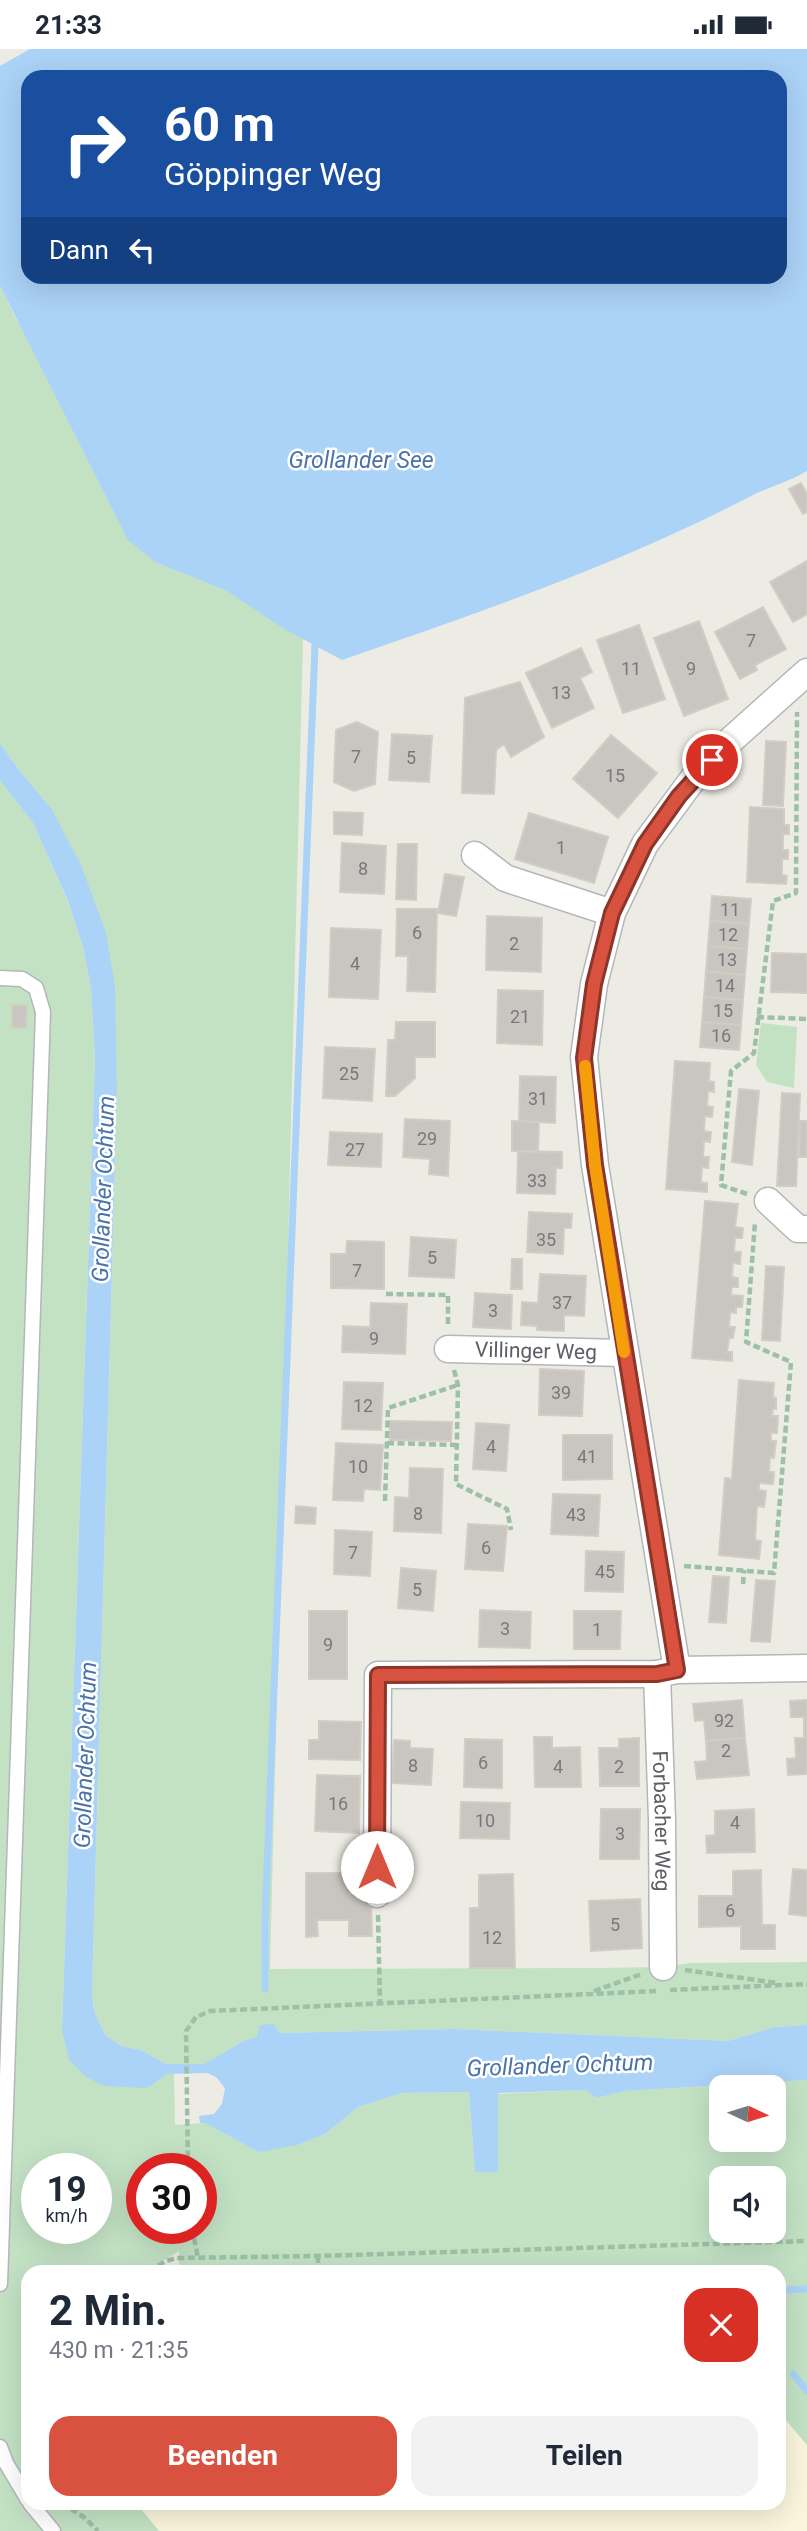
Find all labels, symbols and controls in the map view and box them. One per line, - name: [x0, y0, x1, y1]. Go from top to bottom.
- text: 21:33: [35, 10, 102, 40]
- text: 60 m: [164, 96, 275, 153]
- icon: right: [49, 98, 140, 189]
- text: Göppinger Weg: [164, 155, 382, 193]
- icon: left: [123, 231, 161, 269]
- text: Dann: [49, 235, 109, 265]
- water label: Grollander See: [288, 447, 434, 474]
- house number: 7: [746, 630, 756, 651]
- house number: 11: [621, 658, 641, 679]
- house number: 9: [686, 658, 696, 679]
- house number: 13: [551, 682, 571, 703]
- pin: [682, 730, 742, 790]
- icon: arrive: [693, 741, 731, 779]
- house number: 7: [351, 746, 361, 767]
- house number: 5: [406, 747, 416, 768]
- house number: 15: [605, 765, 625, 786]
- house number: 1: [556, 837, 566, 858]
- house number: 8: [358, 858, 368, 879]
- house number: 11: [720, 899, 740, 920]
- house number: 6: [412, 922, 422, 943]
- house number: 12: [718, 924, 738, 945]
- house number: 2: [509, 933, 519, 954]
- house number: 13: [717, 949, 737, 970]
- house number: 4: [350, 953, 360, 974]
- house number: 14: [715, 975, 735, 996]
- house number: 15: [713, 1000, 733, 1021]
- house number: 21: [510, 1006, 530, 1027]
- house number: 16: [711, 1025, 731, 1046]
- house number: 25: [339, 1063, 359, 1084]
- house number: 31: [528, 1088, 548, 1109]
- water label: Grollander Ochtum: [87, 1095, 120, 1283]
- house number: 29: [417, 1128, 437, 1149]
- house number: 27: [345, 1139, 365, 1160]
- house number: 33: [527, 1170, 547, 1191]
- house number: 35: [536, 1229, 556, 1250]
- house number: 5: [427, 1247, 437, 1268]
- house number: 7: [352, 1260, 362, 1281]
- house number: 37: [552, 1292, 572, 1313]
- house number: 3: [488, 1300, 498, 1321]
- house number: 9: [369, 1328, 379, 1349]
- street label: Villinger Weg: [475, 1338, 597, 1364]
- house number: 39: [551, 1382, 571, 1403]
- house number: 12: [353, 1395, 373, 1416]
- house number: 4: [486, 1436, 496, 1457]
- house number: 41: [577, 1446, 597, 1467]
- house number: 10: [348, 1456, 368, 1477]
- house number: 8: [413, 1503, 423, 1524]
- house number: 43: [566, 1504, 586, 1525]
- house number: 6: [481, 1537, 491, 1558]
- house number: 7: [348, 1542, 358, 1563]
- house number: 45: [595, 1561, 615, 1582]
- house number: 5: [412, 1579, 422, 1600]
- house number: 3: [500, 1618, 510, 1639]
- house number: 1: [592, 1619, 602, 1640]
- house number: 9: [323, 1634, 333, 1655]
- water label: Grollander Ochtum: [69, 1661, 102, 1849]
- house number: 92: [714, 1710, 734, 1731]
- house number: 2: [721, 1740, 731, 1761]
- street label: Forbacher Weg: [648, 1750, 674, 1892]
- house number: 6: [478, 1752, 488, 1773]
- house number: 8: [408, 1755, 418, 1776]
- house number: 4: [553, 1756, 563, 1777]
- house number: 2: [614, 1756, 624, 1777]
- house number: 16: [328, 1793, 348, 1814]
- house number: 10: [475, 1810, 495, 1831]
- house number: 4: [730, 1812, 740, 1833]
- house number: 3: [615, 1823, 625, 1844]
- position arrow: [340, 1830, 414, 1904]
- house number: 6: [725, 1900, 735, 1921]
- house number: 5: [610, 1914, 620, 1935]
- house number: 12: [482, 1927, 502, 1948]
- water label: Grollander Ochtum: [466, 2049, 654, 2082]
- north arrow: [709, 2075, 786, 2153]
- map controls: [709, 2075, 786, 2243]
- speed limit sign: 30: [126, 2153, 217, 2244]
- button: sound: [709, 2166, 786, 2243]
- text: 19: [46, 2169, 87, 2210]
- text: km/h: [45, 2205, 88, 2226]
- text: 2 Min.: [49, 2286, 167, 2335]
- button: close: [684, 2288, 758, 2362]
- text: 430 m · 21:35: [49, 2337, 188, 2364]
- button: Beenden: [49, 2416, 397, 2496]
- button: Teilen: [411, 2416, 758, 2496]

